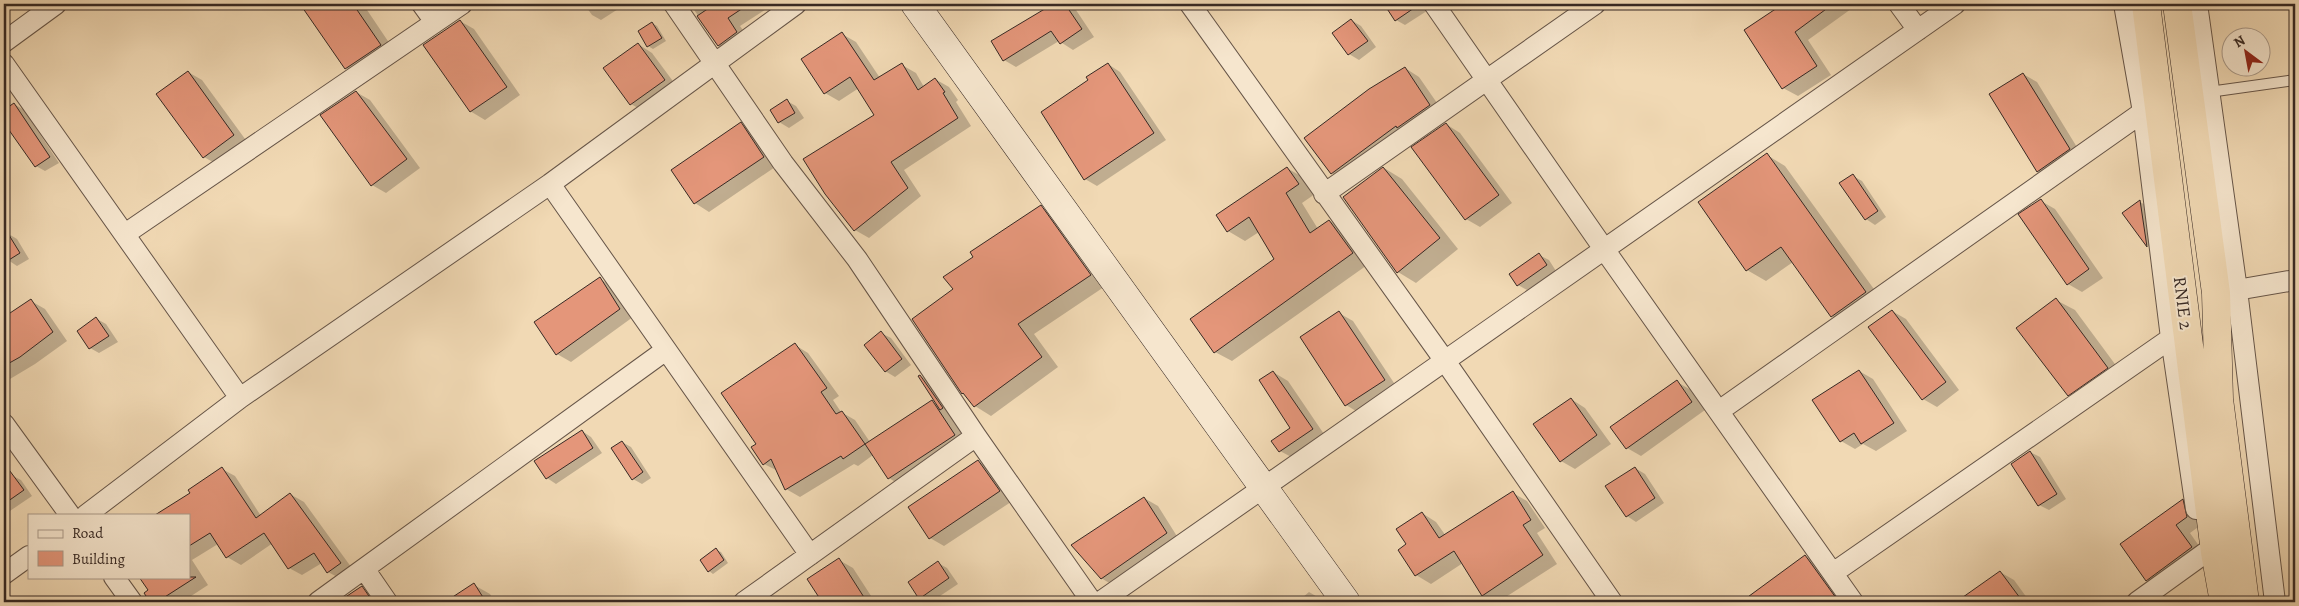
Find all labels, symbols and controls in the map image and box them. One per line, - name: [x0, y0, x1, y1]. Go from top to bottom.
- north arrow: [2222, 28, 2272, 78]
- text: N: [2230, 31, 2249, 52]
- street label: RNIE 2: [2168, 275, 2198, 331]
- legend: [28, 514, 190, 578]
- text: Road: [72, 523, 104, 543]
- text: Building: [72, 549, 125, 569]

